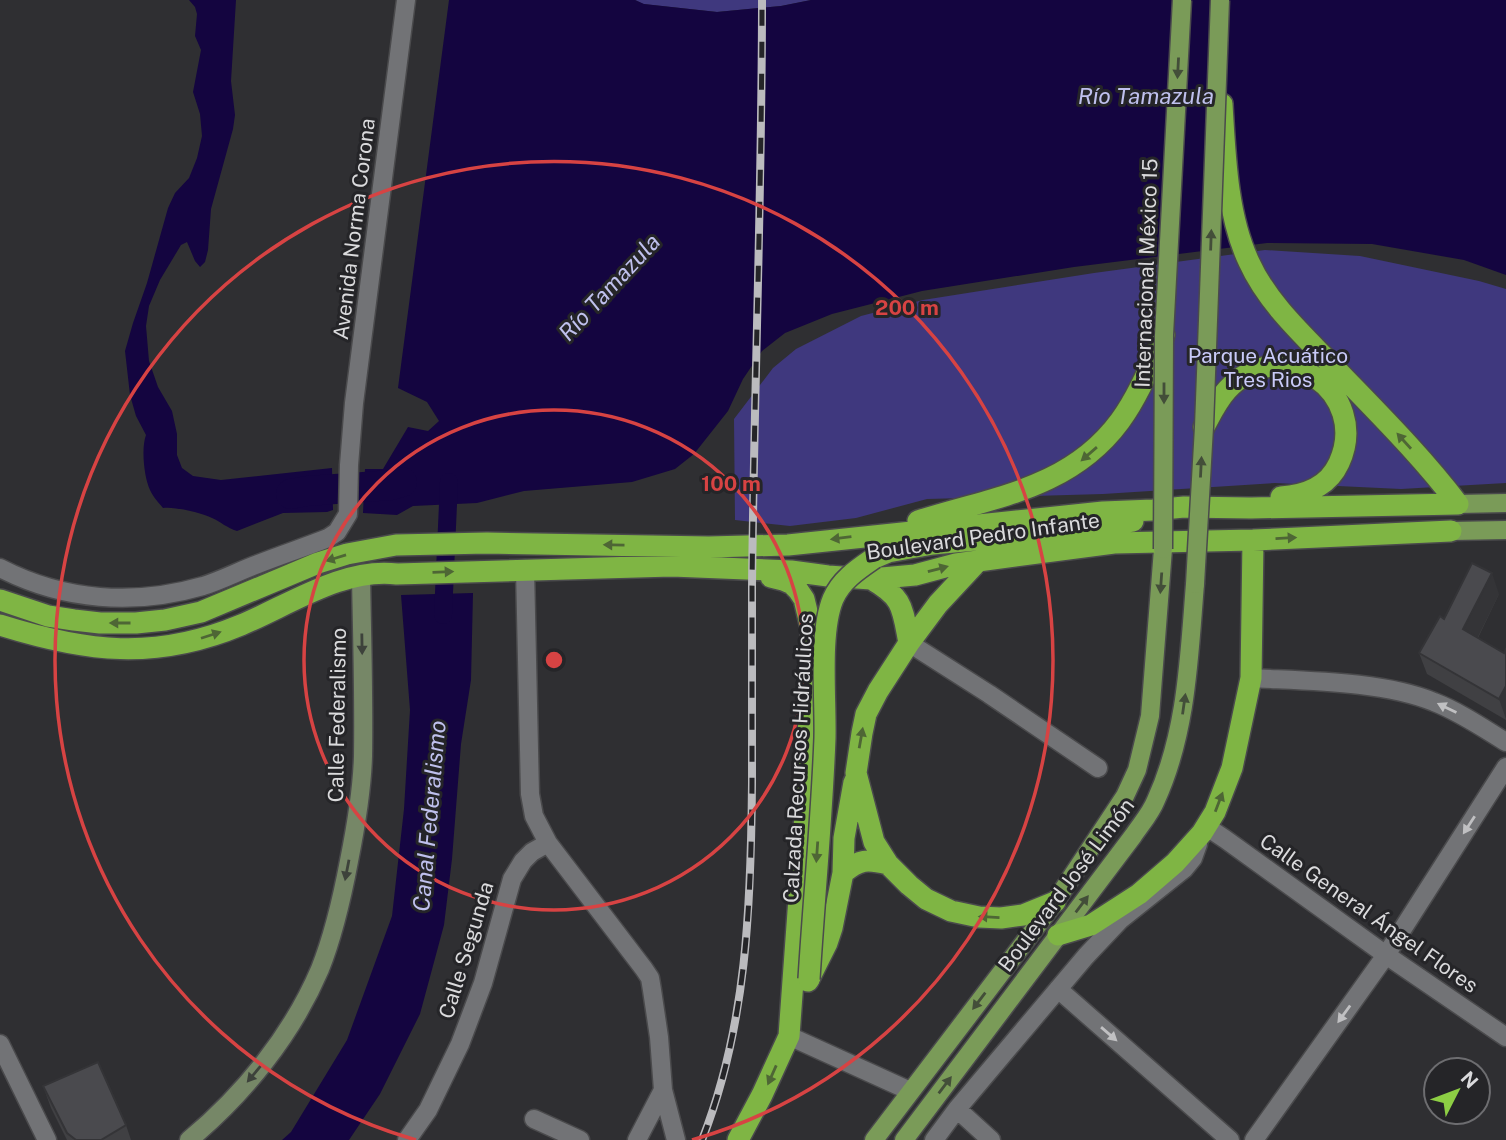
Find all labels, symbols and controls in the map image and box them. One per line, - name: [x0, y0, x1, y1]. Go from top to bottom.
- one-way arrow: [1173, 57, 1184, 79]
- water label: Río Tamazula: [1078, 82, 1214, 109]
- street label: Avenida Norma Corona: [328, 117, 380, 341]
- street label: Internacional México 15: [1130, 158, 1162, 388]
- water label: Río Tamazula: [553, 228, 665, 346]
- one-way arrow: [1205, 229, 1216, 251]
- text: 200 m: [875, 295, 939, 320]
- park label: Parque Acuático Tres Rios: [1188, 343, 1348, 392]
- one-way arrow: [1158, 383, 1170, 405]
- one-way arrow: [1396, 432, 1412, 450]
- one-way arrow: [1080, 446, 1098, 461]
- one-way arrow: [1196, 456, 1207, 478]
- text: 100 m: [701, 471, 761, 496]
- street label: Boulevard Pedro Infante: [865, 507, 1101, 565]
- one-way arrow: [830, 533, 852, 544]
- one-way arrow: [1275, 533, 1297, 544]
- one-way arrow: [602, 540, 624, 551]
- one-way arrow: [325, 553, 346, 563]
- one-way arrow: [927, 563, 949, 574]
- one-way arrow: [432, 567, 454, 578]
- one-way arrow: [1155, 572, 1166, 594]
- street label: Calzada Recursos Hidráulicos: [778, 612, 818, 904]
- one-way arrow: [109, 617, 131, 629]
- street label: Calle Federalismo: [323, 627, 351, 803]
- one-way arrow: [200, 629, 221, 640]
- one-way arrow: [356, 633, 368, 655]
- centre of rings: [542, 648, 566, 672]
- one-way arrow: [1178, 693, 1189, 715]
- one-way arrow: [1437, 702, 1457, 714]
- water label: Canal Federalismo: [407, 719, 451, 913]
- one-way arrow: [856, 727, 867, 749]
- one-way arrow: [1214, 791, 1225, 812]
- street label: Boulevard José Limón: [993, 793, 1139, 977]
- one-way arrow: [1463, 815, 1476, 834]
- street label: Calle General Ángel Flores: [1255, 828, 1483, 998]
- one-way arrow: [812, 841, 823, 863]
- one-way arrow: [342, 859, 353, 881]
- street label: Calle Segunda: [433, 878, 499, 1022]
- one-way arrow: [1074, 895, 1089, 913]
- one-way arrow: [978, 911, 1000, 922]
- one-way arrow: [971, 992, 986, 1010]
- one-way arrow: [1337, 1005, 1351, 1023]
- one-way arrow: [1100, 1026, 1118, 1042]
- north arrow: [1422, 1056, 1492, 1126]
- one-way arrow: [766, 1065, 778, 1085]
- one-way arrow: [247, 1066, 262, 1083]
- text: N: [1456, 1067, 1483, 1093]
- one-way arrow: [938, 1076, 952, 1095]

